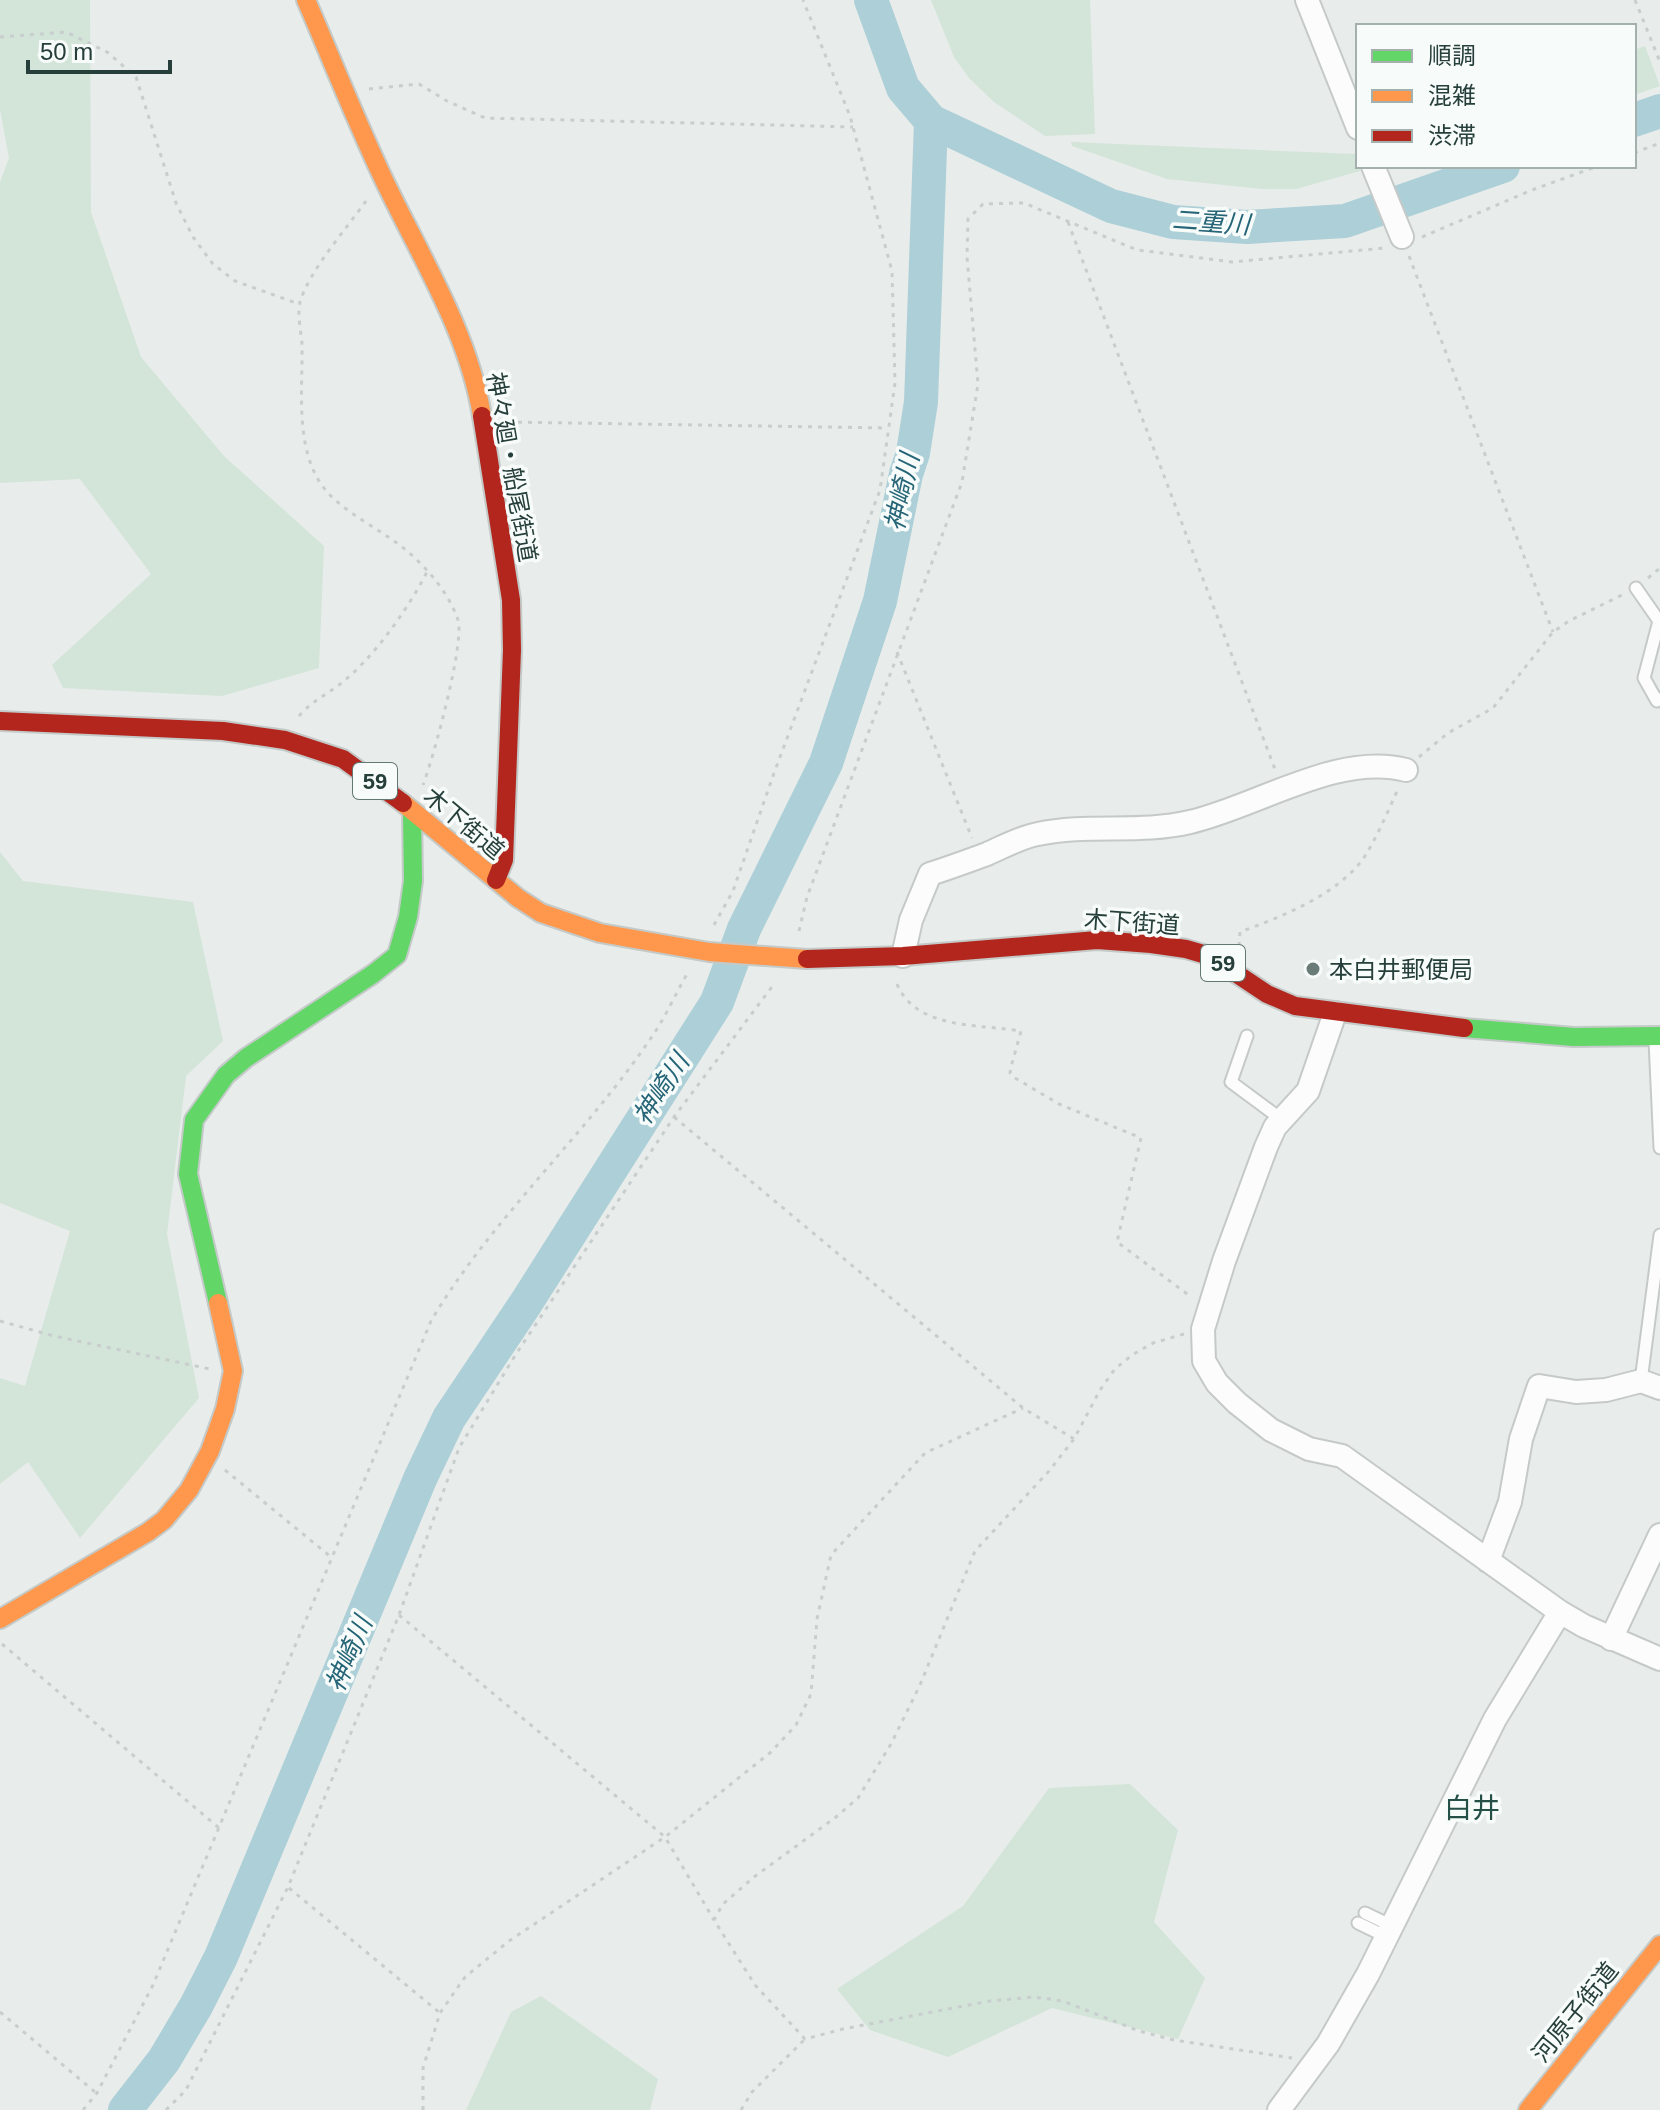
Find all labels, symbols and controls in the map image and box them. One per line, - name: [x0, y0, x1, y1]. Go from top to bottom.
- scale bar: [28, 24, 170, 74]
- legend: [1356, 24, 1636, 168]
- text: 50 m: [40, 38, 93, 65]
- text: 順調: [1428, 42, 1476, 69]
- text: 混雑: [1428, 82, 1476, 109]
- text: 渋滞: [1428, 122, 1476, 149]
- water label: 二重川: [1171, 204, 1254, 240]
- street label: 神々廻・船尾街道: [482, 370, 542, 564]
- water label: 神崎川: [879, 448, 925, 533]
- road number: 59: [353, 763, 397, 799]
- street label: 木下街道: [419, 782, 509, 864]
- street label: 木下街道: [1083, 905, 1181, 939]
- road number: 59: [1201, 945, 1245, 981]
- place label: 本白井郵便局: [1329, 956, 1473, 983]
- marker: 本白井郵便局: [1304, 960, 1322, 978]
- water label: 神崎川: [627, 1046, 696, 1130]
- water label: 神崎川: [320, 1609, 379, 1696]
- district label: 白井: [1444, 1793, 1500, 1824]
- street label: 河原子街道: [1527, 1957, 1623, 2067]

